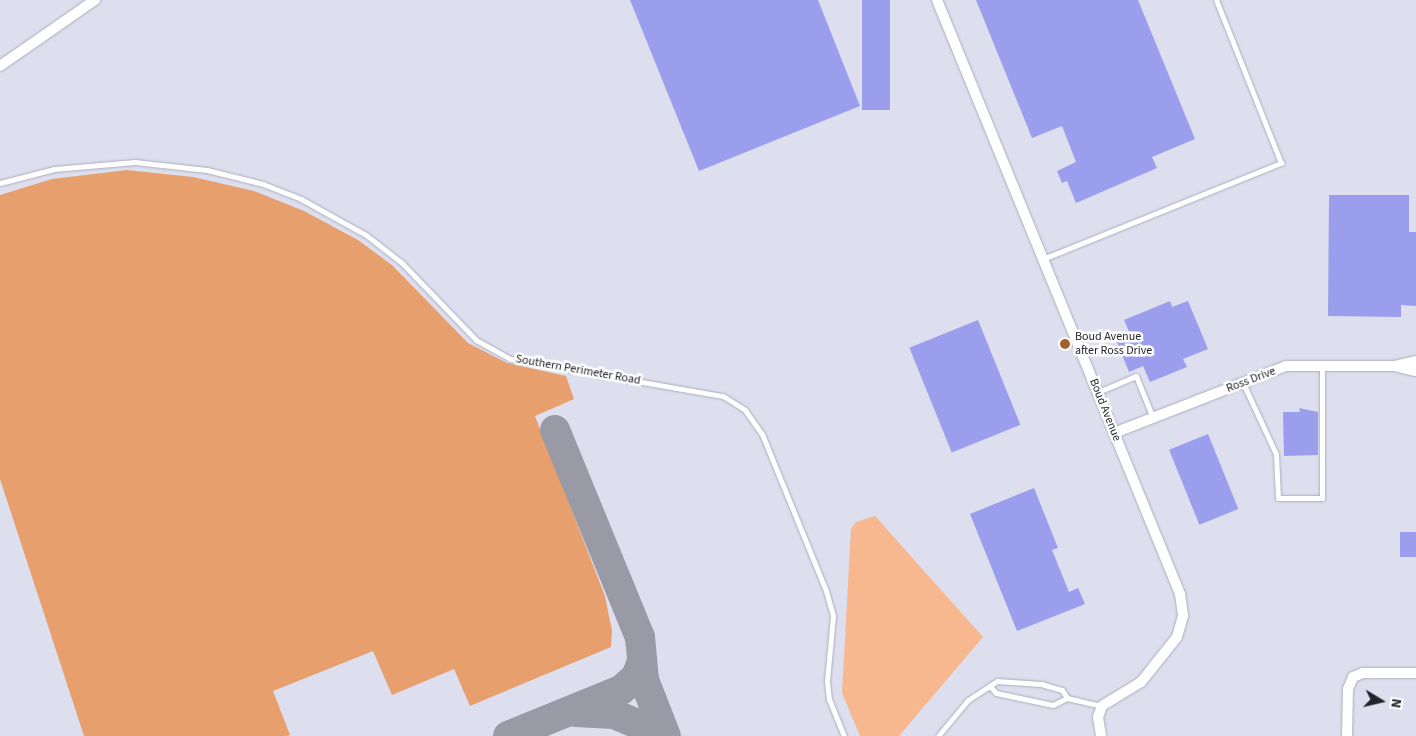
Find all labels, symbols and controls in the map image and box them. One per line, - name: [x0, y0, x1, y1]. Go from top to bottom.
- place label: Boud Avenue after Ross Drive: [1075, 330, 1152, 358]
- marker: Boud Avenue after Ross Drive: [1059, 338, 1071, 350]
- street label: Southern Perimeter Road: [514, 352, 642, 388]
- street label: Ross Drive: [1224, 364, 1278, 396]
- street label: Boud Avenue: [1086, 377, 1124, 443]
- north arrow: [1356, 676, 1406, 726]
- text: N: [1385, 697, 1406, 710]

